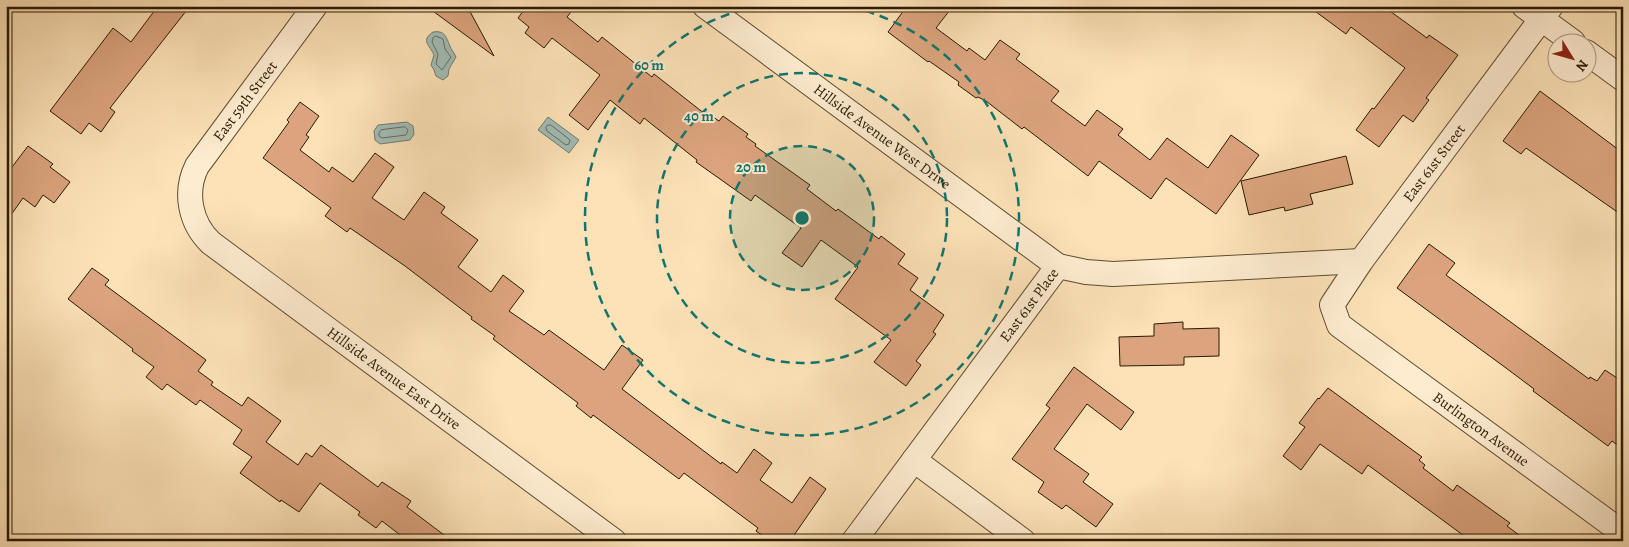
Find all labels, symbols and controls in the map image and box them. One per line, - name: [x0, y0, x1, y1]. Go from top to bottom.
- north arrow: [1546, 32, 1596, 82]
- text: 60 m: [634, 55, 664, 75]
- text: N: [1571, 56, 1593, 75]
- street label: East 59th Street: [208, 57, 282, 145]
- street label: Hillside Avenue West Drive: [809, 79, 955, 194]
- text: 40 m: [684, 106, 714, 126]
- street label: East 61st Street: [1398, 120, 1470, 206]
- text: 20 m: [736, 157, 766, 177]
- centre of rings: [793, 209, 811, 227]
- street label: East 61st Place: [995, 264, 1063, 346]
- street label: Hillside Avenue East Drive: [323, 322, 465, 435]
- street label: Burlington Avenue: [1429, 387, 1534, 471]

